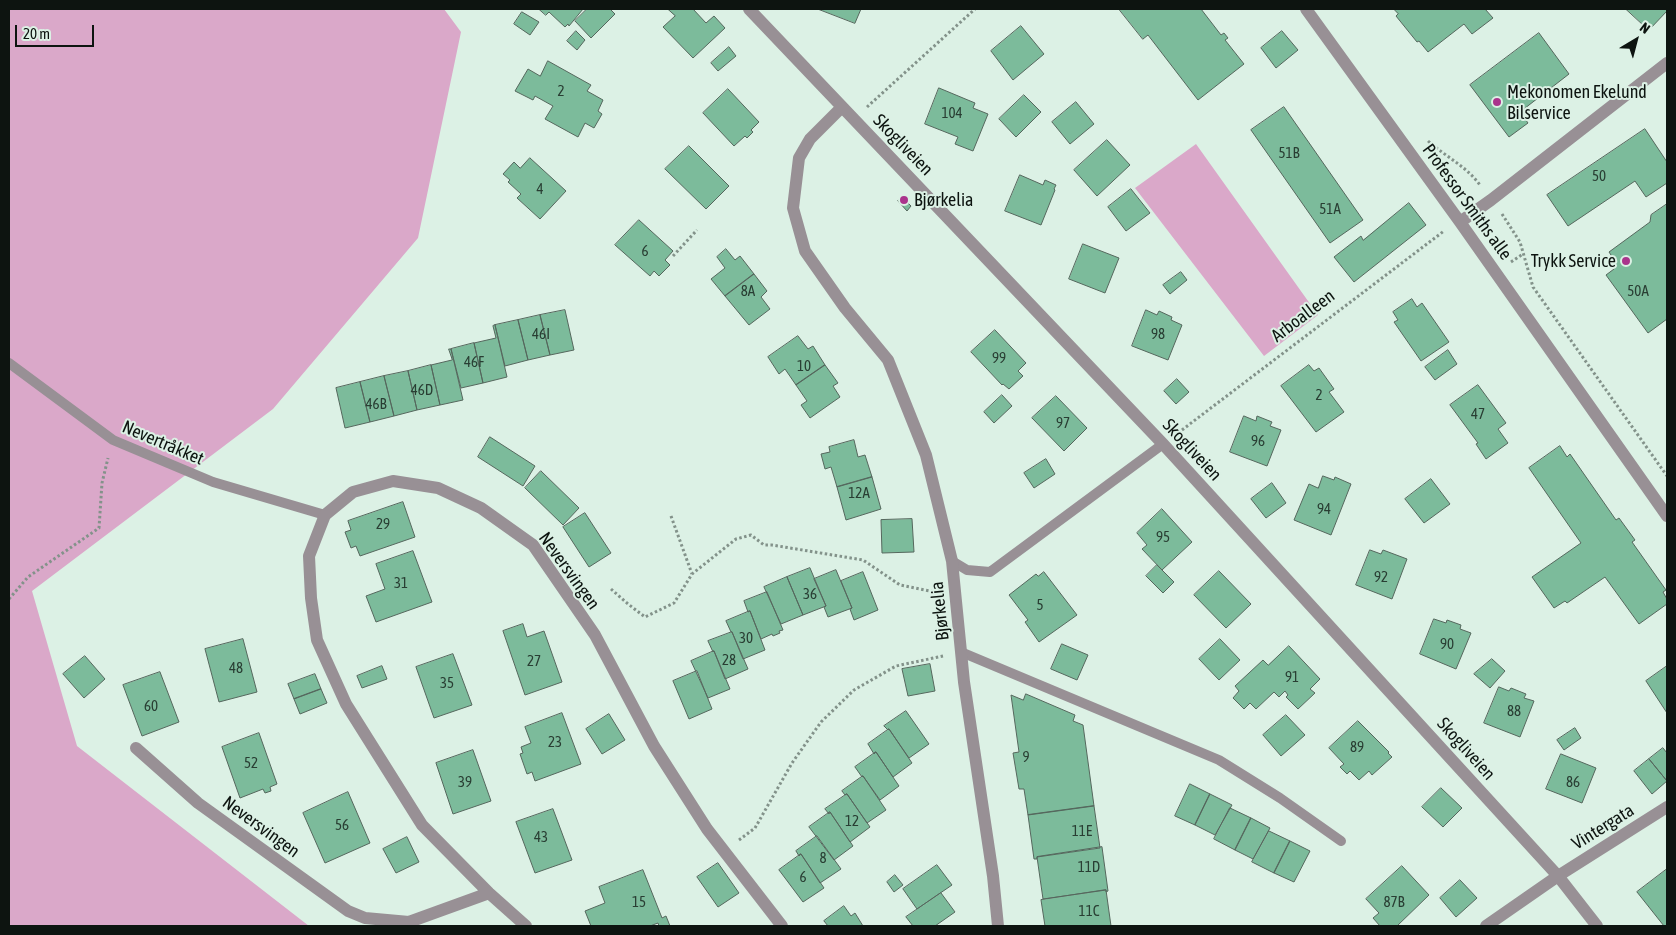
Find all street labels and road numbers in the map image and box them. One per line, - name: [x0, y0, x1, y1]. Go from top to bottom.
- street label: Skogliveien: [869, 110, 937, 180]
- street label: Professor Smiths alle: [1418, 140, 1516, 264]
- street label: Arboalleen: [1267, 285, 1339, 347]
- street label: Skogliveien: [1158, 415, 1226, 485]
- street label: Nevertråkket: [119, 416, 207, 470]
- street label: Neversvingen: [534, 528, 604, 614]
- street label: Bjørkelia: [926, 580, 954, 642]
- street label: Skogliveien: [1432, 713, 1500, 785]
- street label: Neversvingen: [218, 792, 304, 862]
- street label: Vintergata: [1568, 800, 1638, 854]

